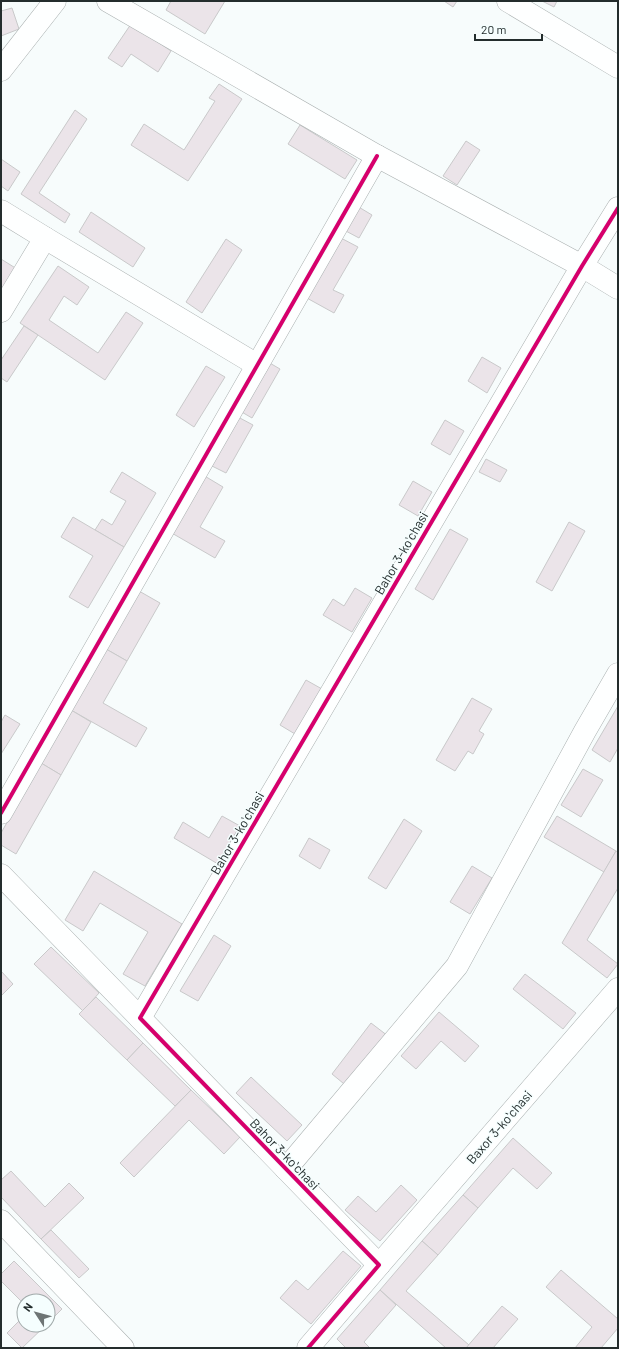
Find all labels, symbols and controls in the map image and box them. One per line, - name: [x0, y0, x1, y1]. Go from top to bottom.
- scale bar: [475, 16, 542, 42]
- text: 20 m: [481, 22, 507, 36]
- street label: Bahor 3-koʻchasi: [371, 509, 431, 597]
- street label: Bahor 3-koʻchasi: [207, 789, 267, 877]
- street label: Baxor 3-koʻchasi: [463, 1087, 535, 1167]
- street label: Bahor 3-koʻchasi: [247, 1115, 323, 1193]
- north arrow: [16, 1293, 56, 1333]
- text: N: [20, 1300, 35, 1314]

